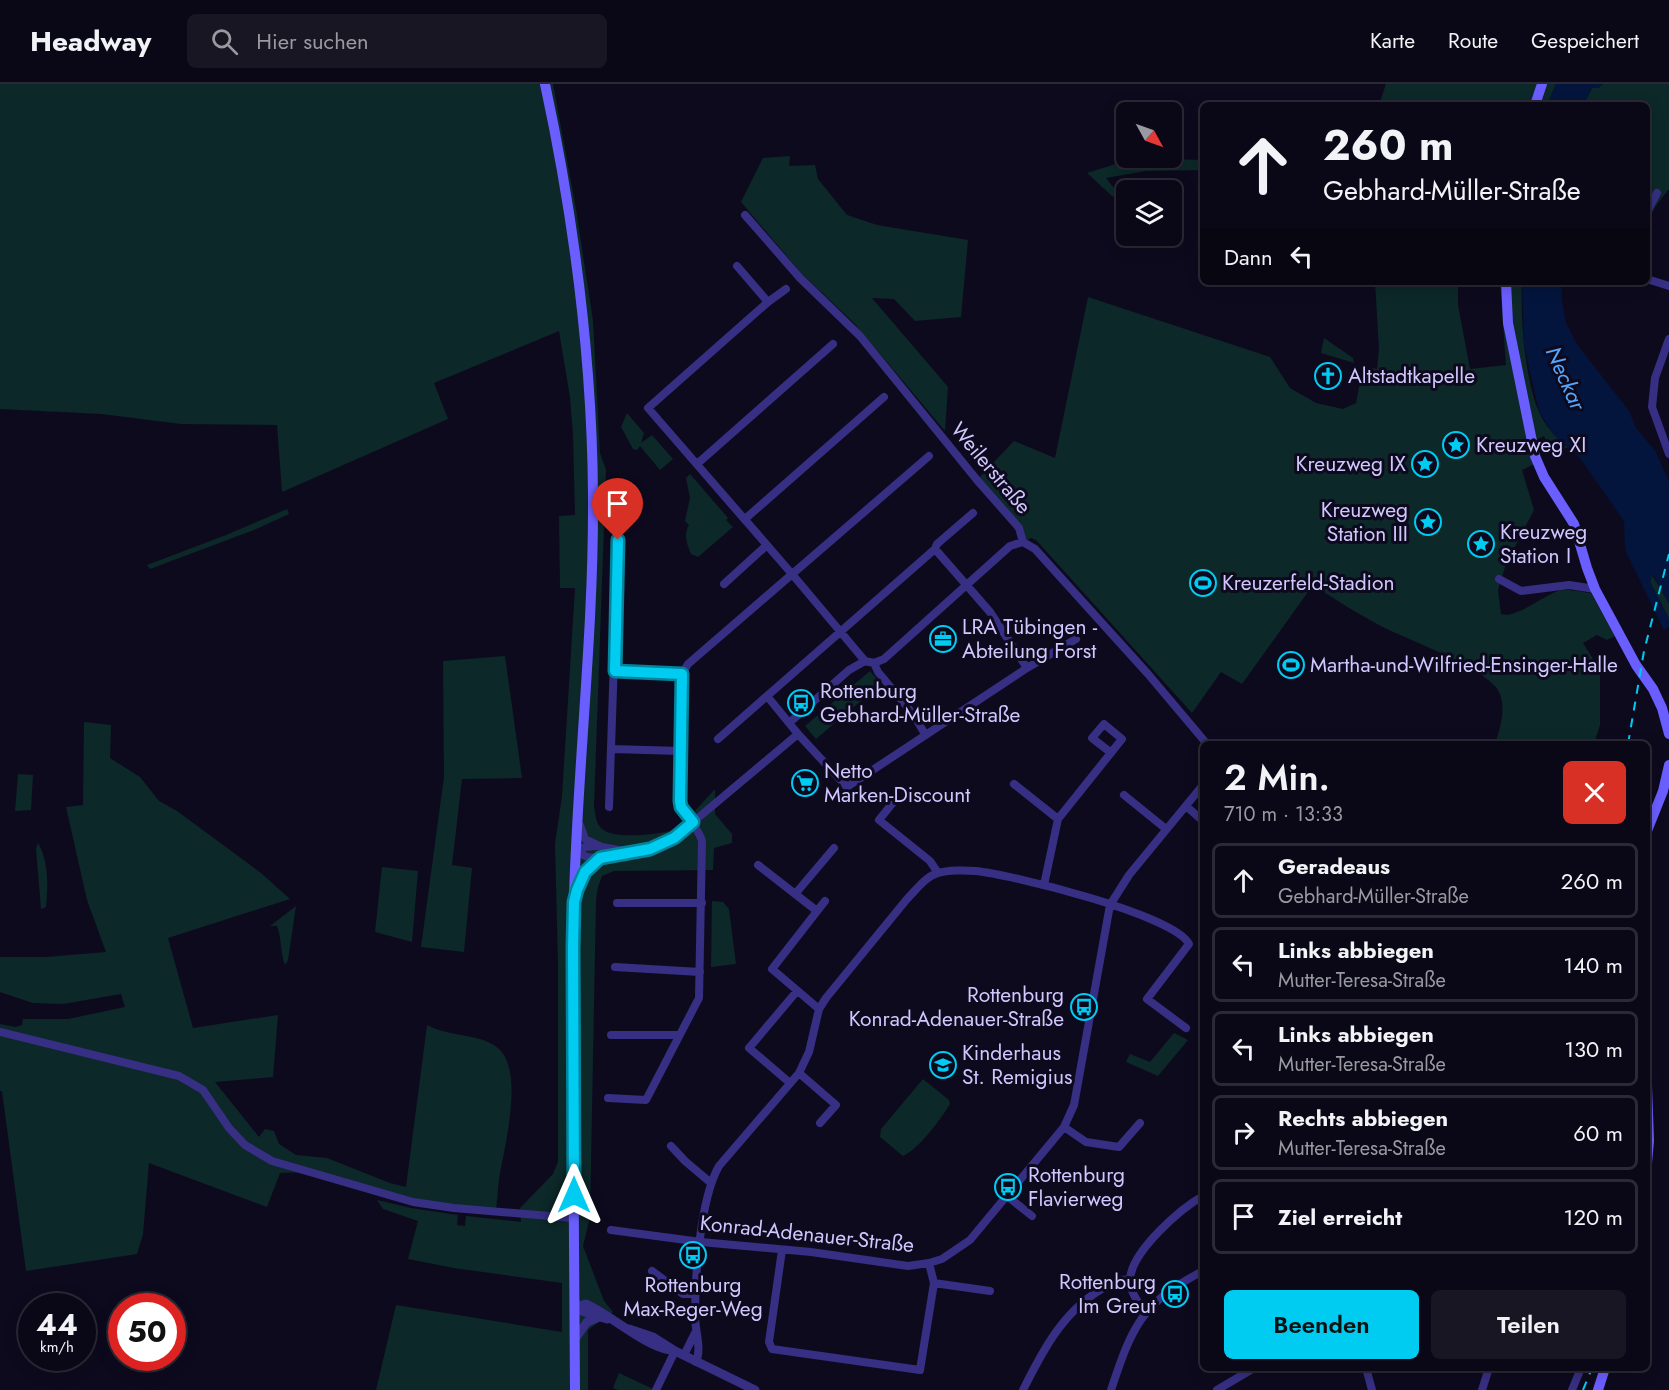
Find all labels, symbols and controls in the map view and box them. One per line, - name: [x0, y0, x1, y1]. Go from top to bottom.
- search box: [187, 14, 607, 68]
- text: Headway: [30, 21, 151, 62]
- icon: search: [208, 25, 241, 58]
- text: Hier suchen: [256, 25, 369, 57]
- text: Karte: [1370, 26, 1415, 56]
- text: Route: [1448, 26, 1498, 56]
- text: Gespeichert: [1531, 26, 1639, 56]
- north arrow: [1116, 102, 1182, 168]
- map controls: [1116, 102, 1182, 246]
- text: 260 m: [1323, 115, 1454, 176]
- icon: ahead: [1224, 126, 1302, 204]
- text: Gebhard-Müller-Straße: [1323, 171, 1581, 210]
- button: layers: [1116, 180, 1182, 246]
- icon: left: [1285, 240, 1318, 273]
- text: Dann: [1224, 241, 1273, 273]
- water label: Neckar: [1538, 341, 1595, 416]
- church icon: Altstadtkapelle: [1313, 361, 1343, 391]
- place label: Altstadtkapelle: [1348, 361, 1475, 391]
- street label: Weilerstraße: [944, 416, 1039, 521]
- place icon: Kreuzweg XI: [1441, 430, 1471, 460]
- place label: Kreuzweg XI: [1476, 430, 1586, 460]
- place label: Kreuzweg IX: [1296, 449, 1406, 479]
- place icon: Kreuzweg IX: [1410, 449, 1440, 479]
- pin: [592, 478, 643, 540]
- icon: arrive: [601, 487, 634, 520]
- place label: Kreuzweg Station III: [1321, 495, 1408, 549]
- place icon: Kreuzweg Station III: [1413, 507, 1443, 537]
- place label: Kreuzweg Station I: [1500, 517, 1587, 571]
- place icon: Kreuzweg Station I: [1466, 529, 1496, 559]
- sports icon: Kreuzerfeld-Stadion: [1188, 568, 1218, 598]
- place label: Kreuzerfeld-Stadion: [1222, 568, 1395, 598]
- place label: LRA Tübingen - Abteilung Forst: [962, 612, 1098, 666]
- office icon: LRA Tübingen - Abteilung Forst: [928, 624, 958, 654]
- sports icon: Martha-und-Wilfried-Ensinger-Halle: [1276, 650, 1306, 680]
- place label: Martha-und-Wilfried-Ensinger-Halle: [1310, 650, 1618, 680]
- place label: Rottenburg Gebhard-Müller-Straße: [820, 676, 1021, 730]
- bus stop icon: Rottenburg Gebhard-Müller-Straße: [786, 688, 816, 718]
- text: 2 Min.: [1224, 751, 1330, 803]
- place label: Netto Marken-Discount: [824, 756, 970, 810]
- button: close: [1563, 761, 1626, 824]
- supermarket icon: Netto Marken-Discount: [790, 768, 820, 798]
- text: 710 m · 13:33: [1224, 800, 1343, 829]
- text: Geradeaus: [1278, 850, 1390, 882]
- icon: ahead: [1227, 864, 1260, 897]
- text: 260 m: [1561, 865, 1623, 897]
- text: Gebhard-Müller-Straße: [1278, 882, 1469, 911]
- text: Links abbiegen: [1278, 934, 1434, 966]
- icon: left: [1227, 948, 1260, 981]
- text: 140 m: [1563, 949, 1623, 981]
- text: Mutter-Teresa-Straße: [1278, 966, 1446, 995]
- place label: Rottenburg Konrad-Adenauer-Straße: [849, 980, 1064, 1034]
- bus stop icon: Rottenburg Konrad-Adenauer-Straße: [1069, 992, 1099, 1022]
- text: Links abbiegen: [1278, 1018, 1434, 1050]
- icon: left: [1227, 1032, 1260, 1065]
- text: 130 m: [1564, 1033, 1623, 1065]
- place label: Kinderhaus St. Remigius: [962, 1038, 1072, 1092]
- school or university icon: Kinderhaus St. Remigius: [928, 1050, 958, 1080]
- text: Mutter-Teresa-Straße: [1278, 1050, 1446, 1079]
- text: Rechts abbiegen: [1278, 1102, 1448, 1134]
- icon: right: [1227, 1116, 1260, 1149]
- text: 60 m: [1573, 1117, 1623, 1149]
- text: Mutter-Teresa-Straße: [1278, 1134, 1446, 1163]
- place label: Rottenburg Flavierweg: [1028, 1160, 1125, 1214]
- position arrow: [542, 1163, 606, 1227]
- bus stop icon: Rottenburg Flavierweg: [993, 1172, 1023, 1202]
- icon: arrive: [1227, 1200, 1260, 1233]
- text: Ziel erreicht: [1278, 1201, 1402, 1233]
- text: 120 m: [1564, 1201, 1623, 1233]
- street label: Konrad-Adenauer-Straße: [698, 1208, 916, 1260]
- bus stop icon: Rottenburg Max-Reger-Weg: [678, 1240, 708, 1270]
- place label: Rottenburg Im Greut: [1059, 1267, 1156, 1321]
- place label: Rottenburg Max-Reger-Weg: [623, 1270, 763, 1324]
- bus stop icon: Rottenburg Im Greut: [1160, 1279, 1190, 1309]
- button: Beenden: [1224, 1290, 1419, 1359]
- button: Teilen: [1431, 1290, 1626, 1359]
- speed limit sign: 50: [108, 1293, 186, 1371]
- text: 44: [36, 1303, 78, 1346]
- text: km/h: [40, 1336, 74, 1358]

